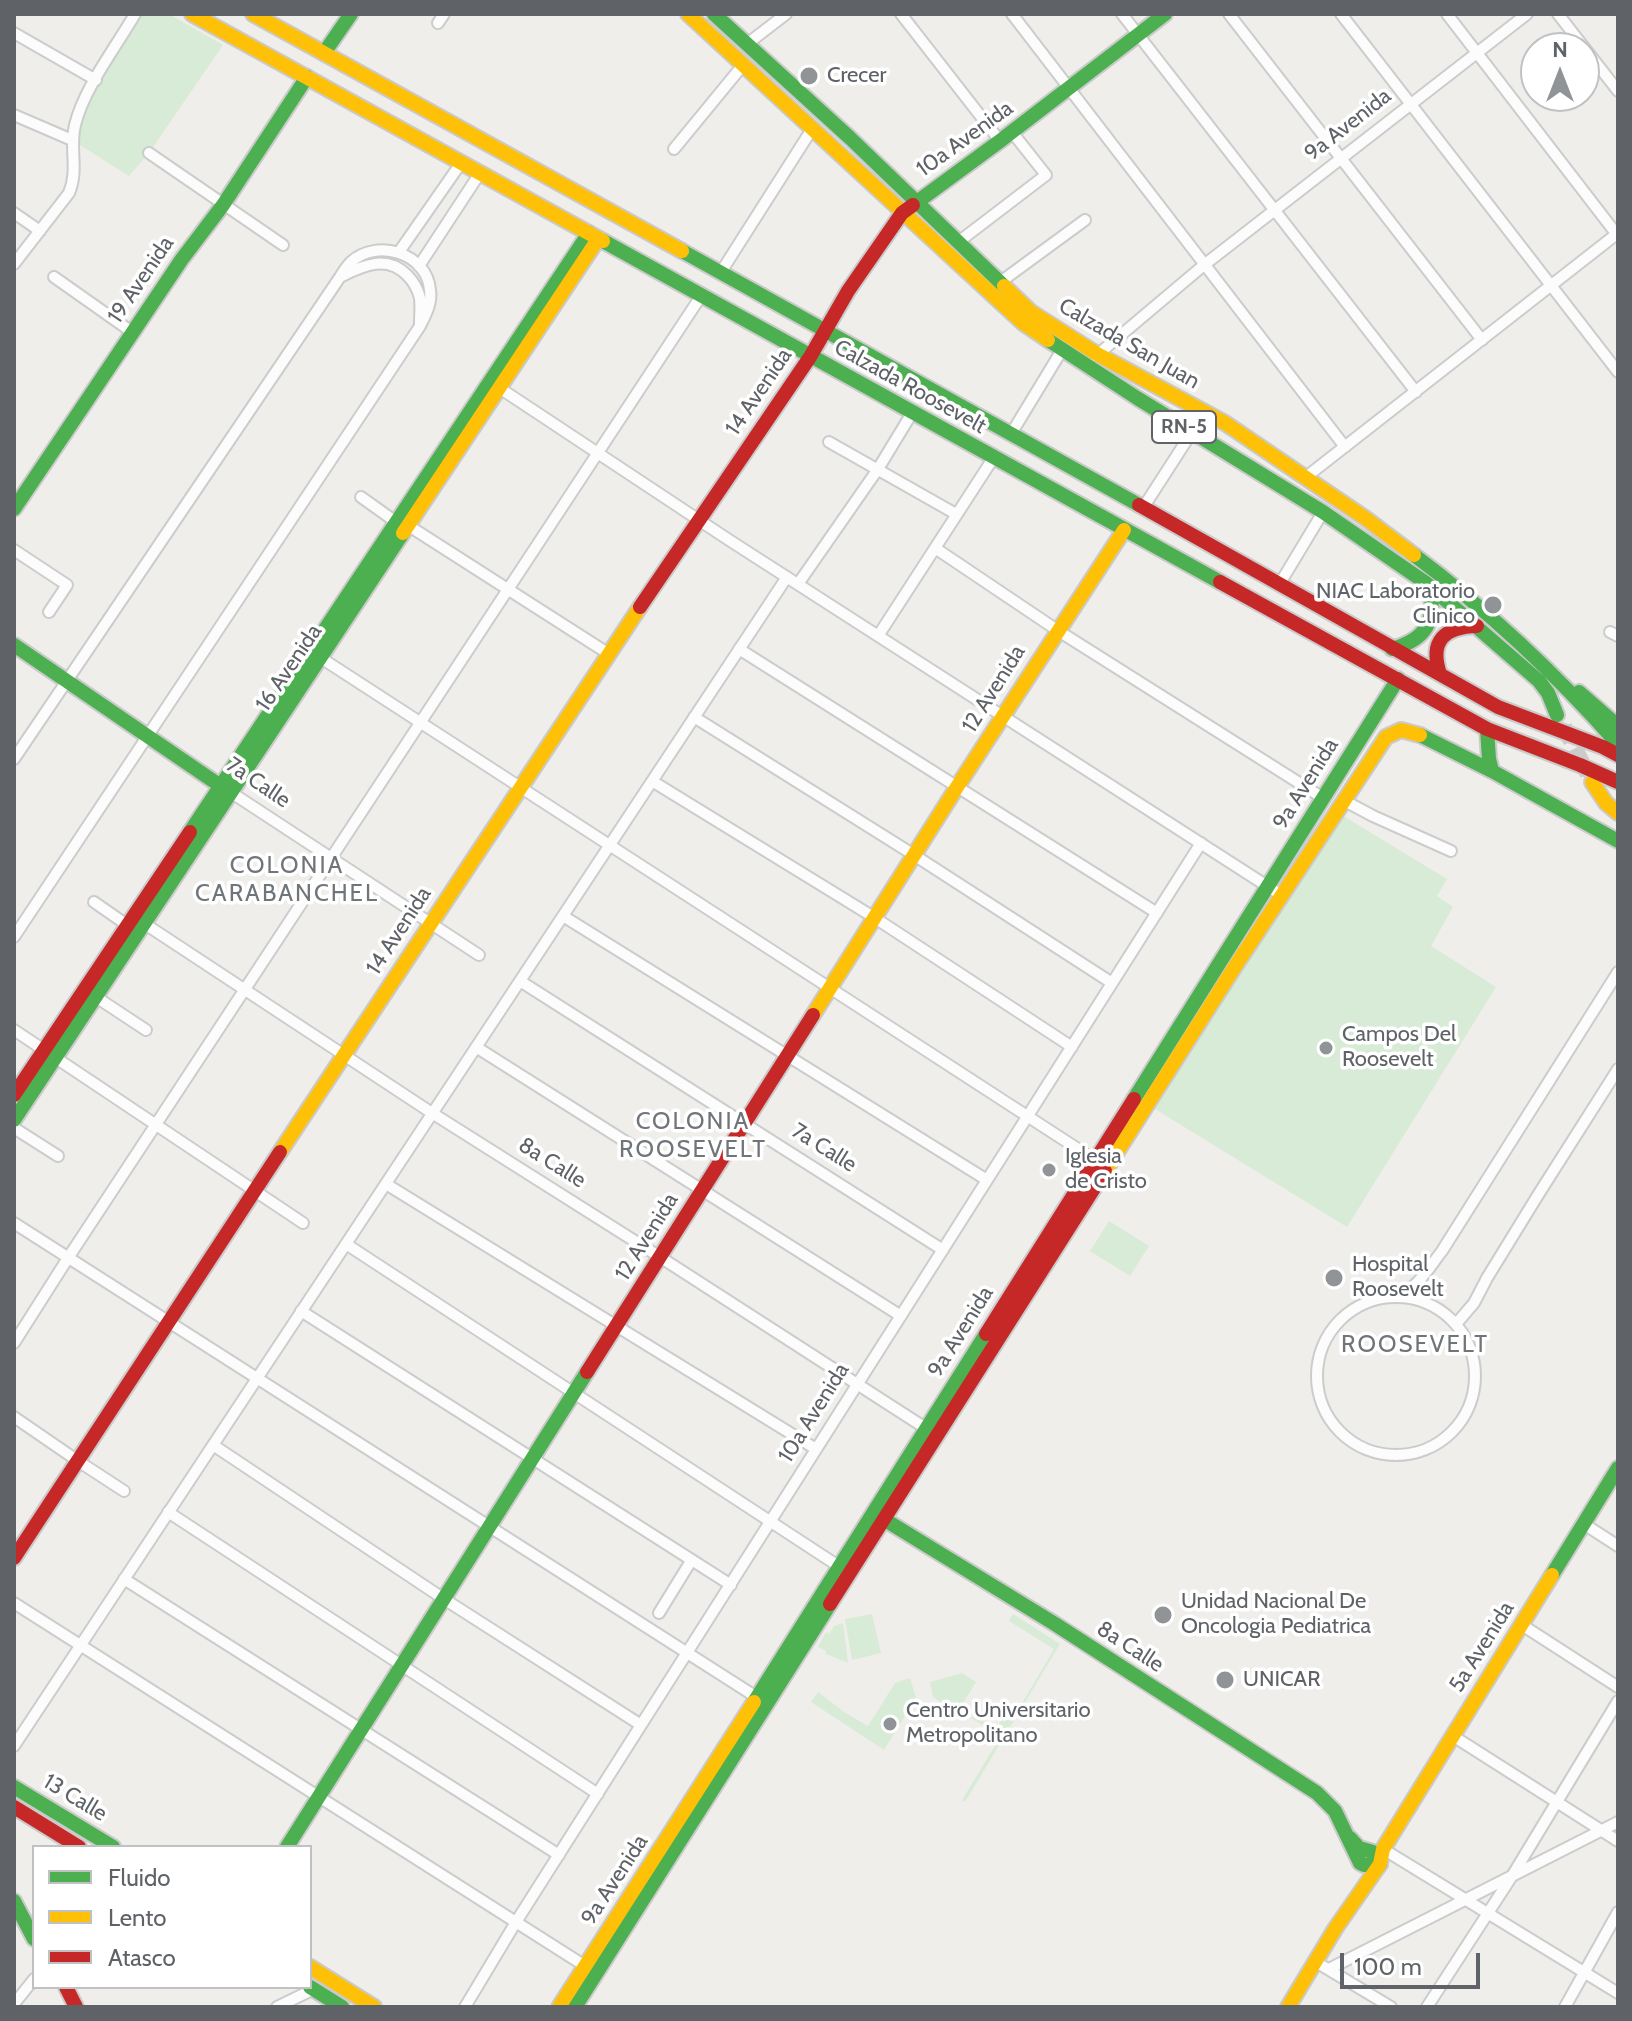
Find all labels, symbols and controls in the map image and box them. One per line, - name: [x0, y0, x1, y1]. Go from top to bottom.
- north arrow: [1520, 32, 1600, 112]
- text: N: [1552, 36, 1568, 63]
- place label: Crecer: [827, 63, 886, 89]
- marker: Crecer: [798, 65, 820, 87]
- street label: 9a Avenida: [1300, 83, 1396, 167]
- street label: 10a Avenida: [912, 95, 1018, 183]
- street label: 19 Avenida: [102, 232, 180, 328]
- street label: Calzada San Juan: [1054, 293, 1204, 395]
- street label: Calzada Roosevelt: [829, 334, 991, 440]
- street label: 14 Avenida: [720, 343, 798, 441]
- road number: RN-5: [1152, 411, 1216, 443]
- place label: NIAC Laboratorio Clinico: [1316, 579, 1475, 630]
- marker: NIAC Laboratorio Clinico: [1482, 594, 1504, 616]
- street label: 16 Avenida: [250, 620, 328, 716]
- street label: 12 Avenida: [957, 640, 1031, 738]
- street label: 9a Avenida: [1268, 734, 1344, 834]
- street label: 7a Calle: [221, 752, 295, 814]
- district label: COLONIA CARABANCHEL: [195, 852, 379, 908]
- street label: 14 Avenida: [361, 882, 437, 980]
- place label: Campos Del Roosevelt: [1342, 1022, 1456, 1074]
- marker: Campos Del Roosevelt: [1317, 1039, 1335, 1057]
- district label: COLONIA ROOSEVELT: [619, 1108, 767, 1164]
- street label: 7a Calle: [787, 1118, 861, 1178]
- street label: 8a Calle: [513, 1132, 591, 1194]
- place label: Iglesia de Cristo: [1065, 1144, 1147, 1196]
- marker: Iglesia de Cristo: [1040, 1161, 1058, 1179]
- street label: 12 Avenida: [610, 1188, 684, 1286]
- place label: Hospital Roosevelt: [1352, 1252, 1444, 1304]
- marker: Hospital Roosevelt: [1323, 1267, 1345, 1289]
- street label: 9a Avenida: [923, 1282, 999, 1382]
- district label: ROOSEVELT: [1341, 1331, 1489, 1359]
- street label: 10a Avenida: [773, 1358, 855, 1468]
- place label: Unidad Nacional De Oncologia Pediatrica: [1181, 1589, 1371, 1640]
- street label: 5a Avenida: [1444, 1597, 1520, 1697]
- marker: Unidad Nacional De Oncologia Pediatrica: [1152, 1604, 1174, 1626]
- street label: 8a Calle: [1092, 1616, 1168, 1678]
- place label: UNICAR: [1243, 1667, 1320, 1693]
- marker: UNICAR: [1214, 1669, 1236, 1691]
- place label: Centro Universitario Metropolitano: [906, 1698, 1091, 1750]
- marker: Centro Universitario Metropolitano: [881, 1715, 899, 1733]
- street label: 13 Calle: [38, 1769, 112, 1827]
- street label: 9a Avenida: [576, 1830, 654, 1930]
- legend: [32, 1845, 312, 1989]
- text: Fluido: [108, 1863, 170, 1892]
- text: Lento: [108, 1903, 167, 1932]
- scale bar: [1344, 1937, 1484, 1987]
- text: Atasco: [108, 1943, 176, 1972]
- text: 100 m: [1354, 1952, 1422, 1981]

